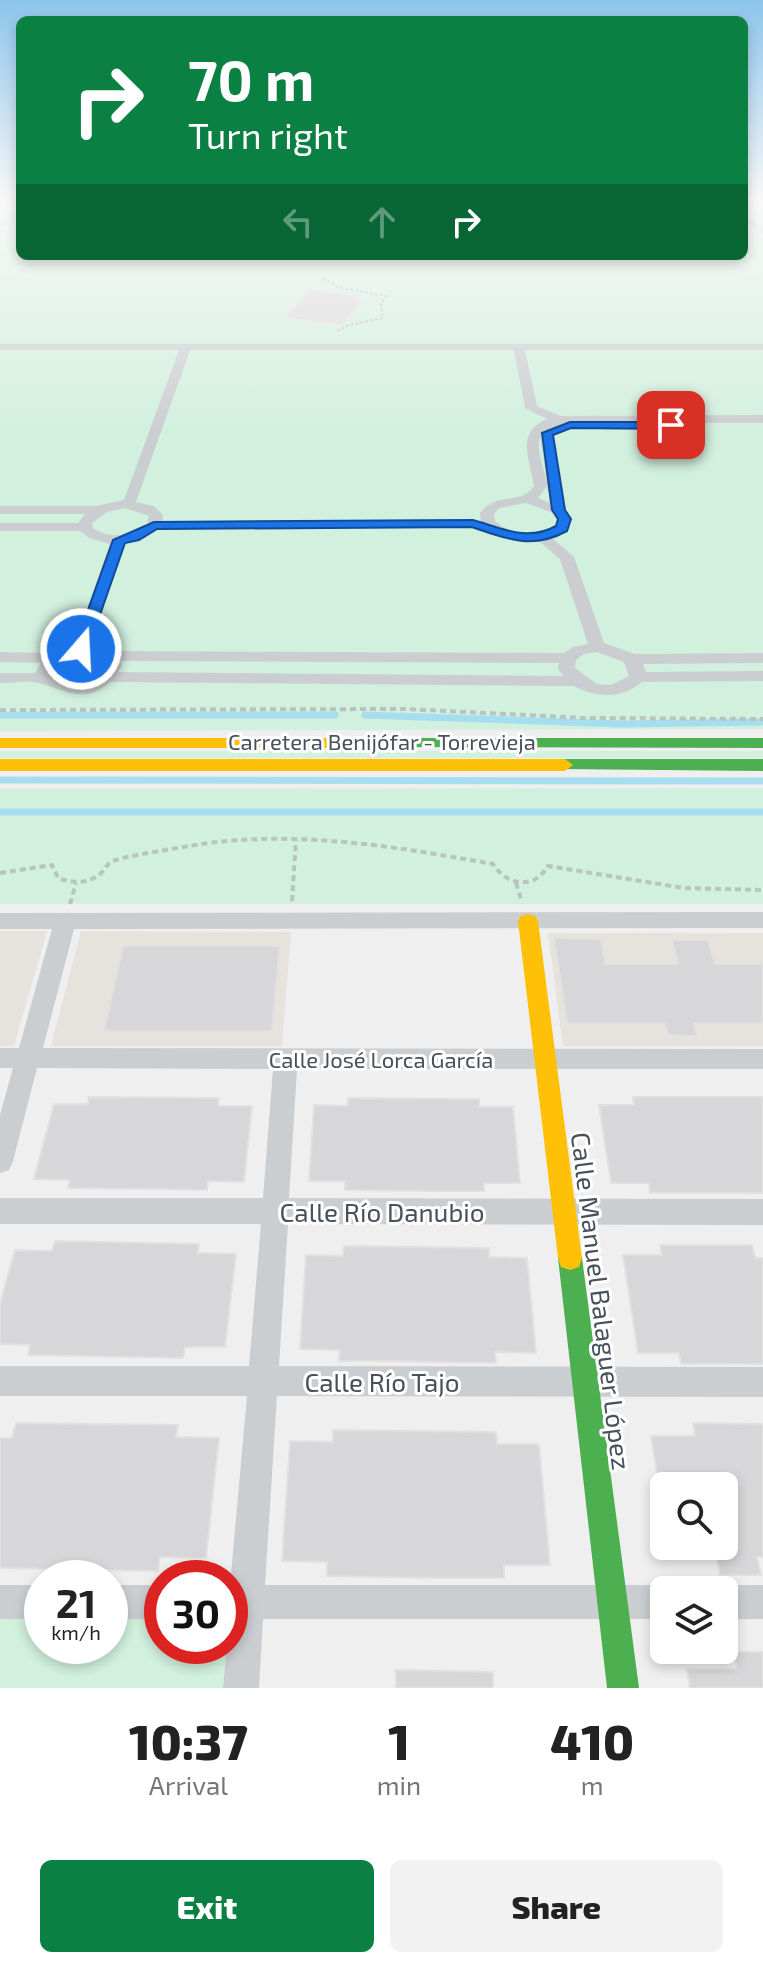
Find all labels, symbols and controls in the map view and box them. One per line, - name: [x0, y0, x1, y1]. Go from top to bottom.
- text: 70 m: [188, 45, 314, 112]
- icon: right: [56, 48, 160, 152]
- text: Turn right: [188, 113, 348, 156]
- icon: left: [276, 200, 320, 244]
- icon: ahead: [360, 200, 404, 244]
- icon: right: [444, 200, 488, 244]
- pin: [637, 391, 705, 459]
- icon: arrive: [649, 403, 693, 447]
- position arrow: [39, 607, 123, 691]
- street label: Carretera Benijófar - Torrevieja: [228, 728, 536, 755]
- street label: Calle José Lorca García: [269, 1046, 493, 1072]
- street label: Calle Manuel Balaguer López: [566, 1130, 638, 1472]
- street label: Calle Río Danubio: [280, 1196, 484, 1227]
- street label: Calle Río Tajo: [304, 1366, 460, 1397]
- map controls: [650, 1472, 738, 1664]
- button: search: [650, 1472, 738, 1560]
- speed limit sign: 30: [144, 1560, 248, 1664]
- button: layers: [650, 1576, 738, 1664]
- text: 21: [56, 1578, 96, 1626]
- text: km/h: [51, 1620, 101, 1644]
- text: 10:37: [129, 1712, 248, 1770]
- text: 1: [388, 1712, 410, 1770]
- text: 410: [550, 1712, 634, 1770]
- text: Arrival: [149, 1769, 228, 1800]
- text: min: [377, 1769, 421, 1800]
- text: m: [581, 1769, 603, 1800]
- button: Exit: [40, 1860, 374, 1952]
- button: Share: [390, 1860, 723, 1952]

